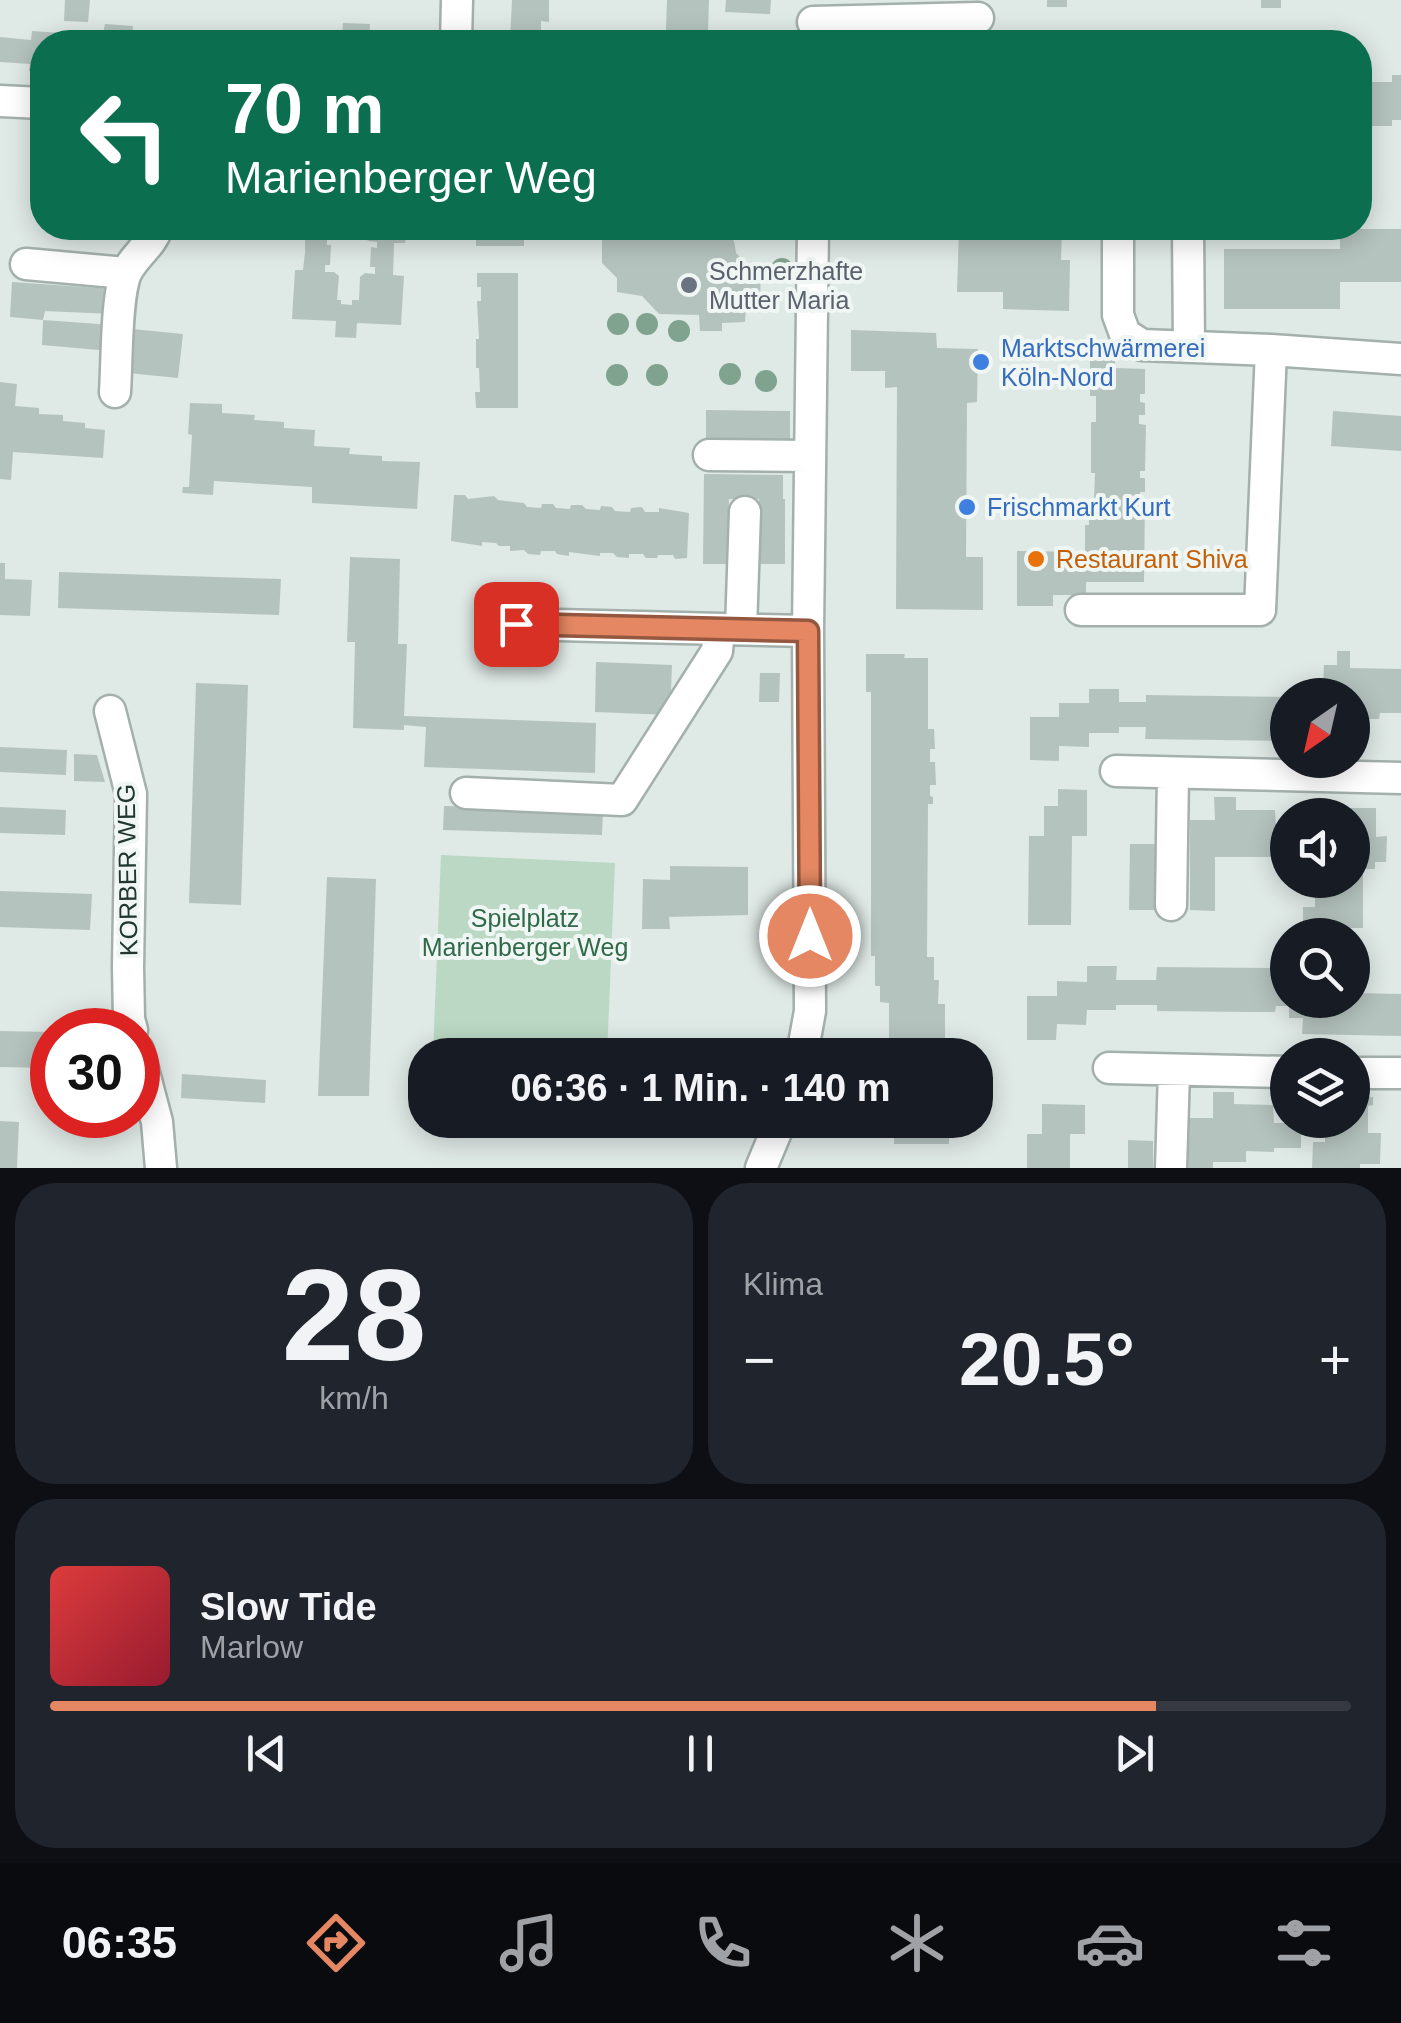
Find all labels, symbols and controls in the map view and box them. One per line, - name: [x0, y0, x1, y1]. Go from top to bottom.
- icon: left: [60, 70, 190, 200]
- text: 70 m: [225, 70, 385, 148]
- text: Marienberger Weg: [225, 152, 597, 203]
- place label: Schmerzhafte Mutter Maria: [709, 257, 863, 314]
- marker: Schmerzhafte Mutter Maria: [678, 274, 700, 296]
- place label: Marktschwärmerei Köln-Nord: [1001, 334, 1205, 391]
- marker: Marktschwärmerei Köln-Nord: [970, 351, 992, 373]
- place label: Frischmarkt Kurt: [987, 493, 1170, 521]
- marker: Frischmarkt Kurt: [956, 496, 978, 518]
- place label: Restaurant Shiva: [1056, 545, 1248, 573]
- marker: Restaurant Shiva: [1025, 548, 1047, 570]
- pin: [474, 582, 559, 667]
- icon: arrive: [489, 597, 544, 652]
- north arrow: [1270, 678, 1370, 778]
- map controls: [1270, 678, 1370, 1138]
- street label: KORBER WEG: [111, 784, 143, 956]
- button: sound: [1270, 798, 1370, 898]
- position arrow: [758, 884, 862, 988]
- park label: Spielplatz Marienberger Weg: [422, 904, 628, 961]
- button: search: [1270, 918, 1370, 1018]
- speed limit sign: 30: [30, 1008, 160, 1138]
- button: layers: [1270, 1038, 1370, 1138]
- text: 06:36 · 1 Min. · 140 m: [510, 1067, 891, 1109]
- text: 28: [282, 1242, 426, 1388]
- text: Klima: [743, 1266, 823, 1302]
- text: 20.5°: [959, 1317, 1135, 1401]
- text: −: [743, 1329, 775, 1391]
- text: +: [1319, 1329, 1351, 1391]
- text: km/h: [319, 1380, 389, 1416]
- text: Slow Tide: [200, 1586, 377, 1628]
- text: Marlow: [200, 1629, 303, 1665]
- icon: previous: [239, 1726, 294, 1781]
- icon: pause: [673, 1726, 728, 1781]
- icon: next: [1107, 1726, 1162, 1781]
- icon: directions: [301, 1908, 371, 1978]
- icon: music: [494, 1908, 564, 1978]
- icon: phone: [688, 1908, 758, 1978]
- icon: climate: [882, 1908, 952, 1978]
- icon: car: [1075, 1908, 1145, 1978]
- icon: filters: [1269, 1908, 1339, 1978]
- text: 06:35: [62, 1917, 177, 1968]

